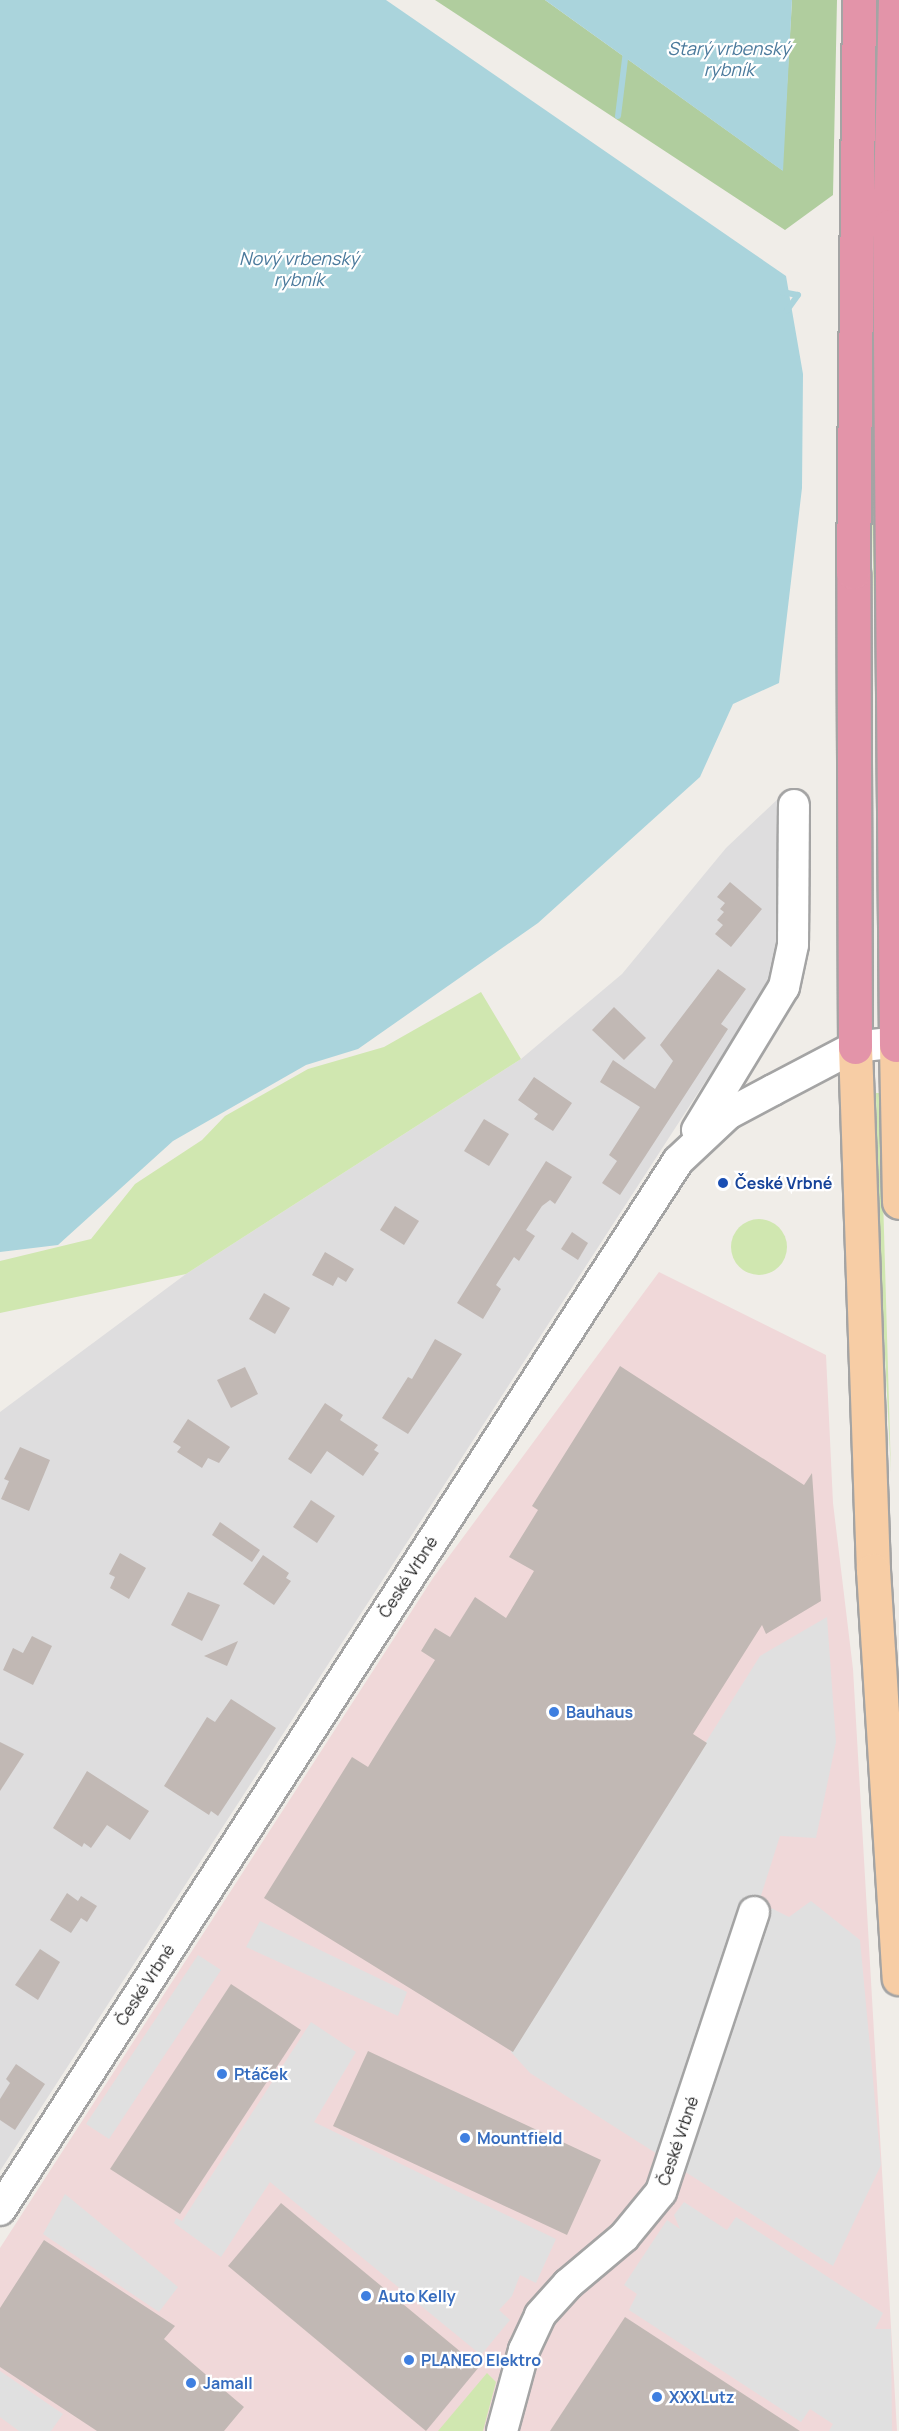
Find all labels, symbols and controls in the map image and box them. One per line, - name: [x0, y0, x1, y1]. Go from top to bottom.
- water label: Starý vrbenský rybník: [668, 38, 790, 80]
- water label: Nový vrbenský rybník: [239, 248, 359, 290]
- place label: České Vrbné: [735, 1173, 832, 1193]
- marker: České Vrbné: [716, 1176, 730, 1190]
- street label: České Vrbné: [375, 1533, 441, 1621]
- place label: Bauhaus: [566, 1702, 633, 1722]
- marker: Bauhaus: [547, 1705, 561, 1719]
- street label: České Vrbné: [112, 1941, 178, 2029]
- place label: Ptáček: [234, 2064, 288, 2084]
- marker: Ptáček: [215, 2067, 229, 2081]
- street label: České Vrbné: [654, 2094, 702, 2188]
- place label: Mountfield: [477, 2128, 562, 2148]
- marker: Mountfield: [458, 2131, 472, 2145]
- place label: Auto Kelly: [378, 2286, 456, 2306]
- marker: Auto Kelly: [359, 2289, 373, 2303]
- place label: PLANEO Elektro: [421, 2350, 541, 2370]
- marker: PLANEO Elektro: [402, 2353, 416, 2367]
- place label: Jamall: [203, 2373, 253, 2393]
- marker: Jamall: [184, 2376, 198, 2390]
- place label: XXXLutz: [669, 2387, 734, 2407]
- marker: XXXLutz: [650, 2390, 664, 2404]

